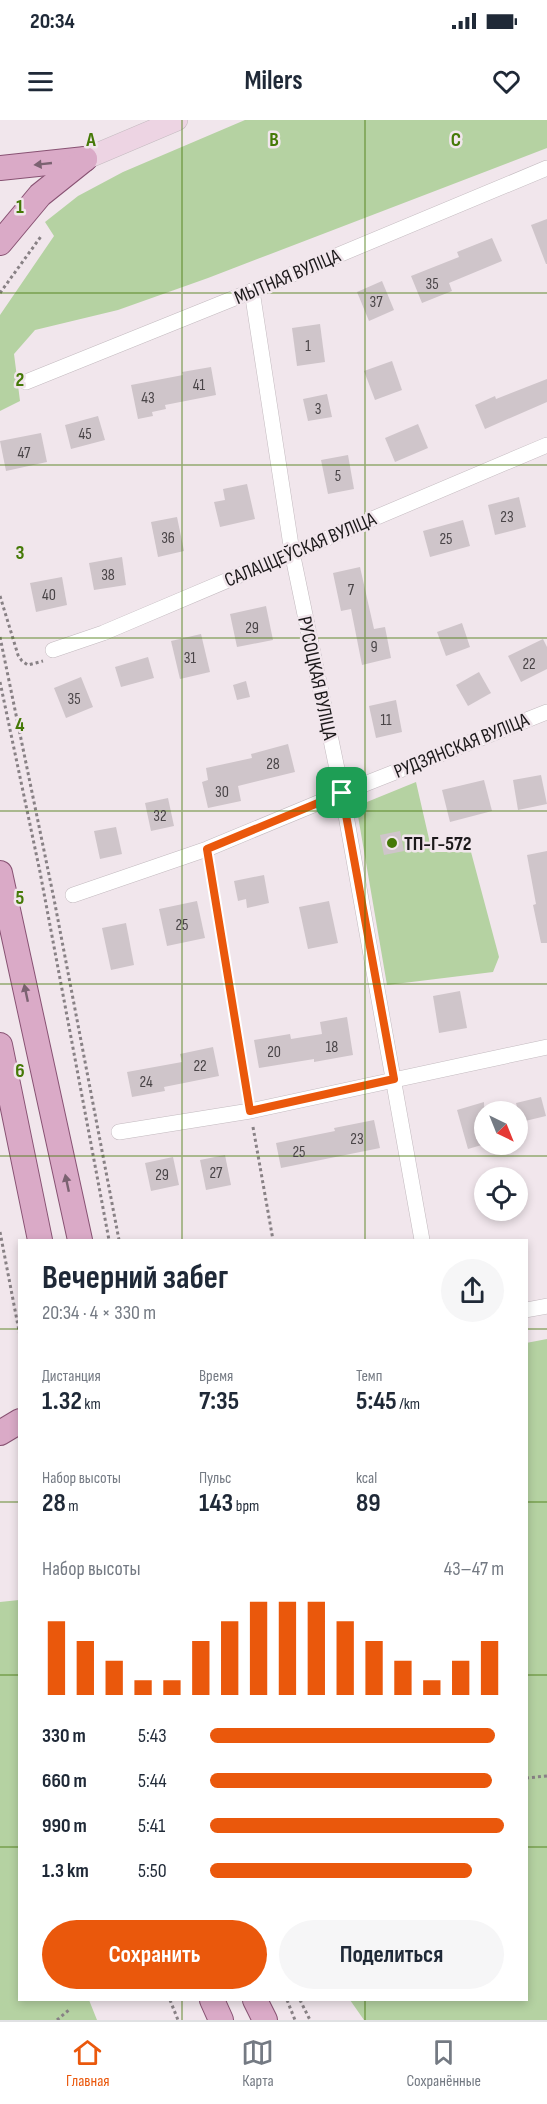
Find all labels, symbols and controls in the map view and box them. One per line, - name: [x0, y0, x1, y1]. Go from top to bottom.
- text: 20:34: [30, 8, 75, 35]
- icon: menu: [24, 65, 57, 98]
- text: Milers: [244, 65, 303, 97]
- icon: heart: [490, 65, 523, 98]
- text: A: [85, 128, 96, 152]
- text: B: [269, 128, 279, 152]
- text: C: [451, 128, 461, 152]
- one-way arrow: [33, 159, 52, 168]
- text: 1: [16, 195, 24, 219]
- street label: МЫТНАЯ ВУЛІЦА: [231, 244, 344, 310]
- house number: 35: [425, 275, 439, 294]
- house number: 37: [369, 293, 383, 312]
- house number: 1: [305, 337, 311, 356]
- text: 2: [16, 368, 24, 392]
- house number: 41: [193, 376, 206, 395]
- house number: 43: [141, 389, 155, 408]
- house number: 3: [315, 400, 321, 419]
- house number: 45: [78, 425, 92, 444]
- house number: 47: [18, 444, 31, 463]
- house number: 5: [335, 467, 341, 486]
- street label: САЛАЦЦЕЎСКАЯ ВУЛІЦА: [221, 507, 380, 593]
- house number: 23: [500, 508, 514, 527]
- house number: 36: [161, 529, 175, 548]
- house number: 25: [439, 530, 453, 549]
- text: 3: [16, 541, 25, 565]
- house number: 38: [101, 566, 115, 585]
- house number: 7: [348, 581, 355, 600]
- house number: 40: [42, 586, 56, 605]
- street label: РУСОЦКАЯ ВУЛІЦА: [292, 614, 342, 742]
- house number: 29: [245, 619, 259, 638]
- house number: 9: [370, 638, 378, 657]
- house number: 31: [184, 649, 197, 668]
- house number: 22: [522, 655, 536, 674]
- house number: 35: [67, 690, 81, 709]
- street label: РУДЗЯНСКАЯ ВУЛІЦА: [390, 708, 533, 784]
- house number: 11: [380, 711, 392, 730]
- text: 4: [15, 713, 25, 737]
- house number: 28: [266, 755, 280, 774]
- pin: [316, 767, 367, 818]
- icon: arrive: [325, 776, 358, 809]
- house number: 30: [215, 783, 229, 802]
- house number: 32: [153, 807, 167, 826]
- place label: ТП-Г-572: [404, 832, 471, 856]
- marker: ТП-Г-572: [385, 836, 399, 850]
- text: 5: [16, 886, 25, 910]
- house number: 25: [175, 916, 189, 935]
- one-way arrow: [21, 983, 30, 1002]
- house number: 18: [326, 1038, 338, 1057]
- house number: 20: [267, 1043, 281, 1062]
- house number: 22: [193, 1057, 207, 1076]
- text: 6: [15, 1059, 25, 1083]
- house number: 24: [139, 1073, 153, 1092]
- north arrow: [474, 1101, 528, 1155]
- map controls: [474, 1101, 528, 1221]
- house number: 23: [350, 1130, 364, 1149]
- house number: 25: [292, 1143, 306, 1162]
- house number: 27: [209, 1164, 223, 1183]
- house number: 29: [155, 1166, 169, 1185]
- button: locate: [474, 1167, 528, 1221]
- one-way arrow: [62, 1174, 71, 1193]
- text: Вечерний забег: [42, 1258, 228, 1298]
- button: share: [441, 1259, 504, 1322]
- text: 20:34 · 4 × 330 m: [42, 1301, 156, 1325]
- text: Дистанция: [42, 1367, 101, 1386]
- text: Время: [199, 1367, 233, 1386]
- text: Темп: [356, 1367, 382, 1386]
- text: 1.32: [42, 1386, 82, 1417]
- text: 7:35: [199, 1386, 239, 1417]
- text: 5:45: [356, 1386, 397, 1417]
- text: km: [82, 1395, 101, 1414]
- text: /km: [397, 1395, 420, 1414]
- text: Набор высоты: [42, 1469, 121, 1488]
- text: Пульс: [199, 1469, 232, 1488]
- text: kcal: [356, 1469, 377, 1488]
- text: 28: [42, 1488, 66, 1519]
- text: 143: [199, 1488, 233, 1519]
- text: 89: [356, 1488, 381, 1519]
- text: m: [66, 1497, 79, 1516]
- text: bpm: [233, 1497, 259, 1516]
- text: Набор высоты: [42, 1557, 141, 1581]
- text: 43–47 m: [444, 1557, 504, 1581]
- text: 330 m: [42, 1724, 86, 1748]
- text: 5:43: [138, 1724, 167, 1748]
- text: 660 m: [42, 1769, 87, 1793]
- text: 5:44: [138, 1769, 167, 1793]
- text: 990 m: [42, 1814, 87, 1838]
- text: 5:41: [138, 1814, 165, 1838]
- text: 1.3 km: [42, 1859, 89, 1883]
- text: 5:50: [138, 1859, 167, 1883]
- button: Сохранить: [42, 1920, 267, 1989]
- button: Поделиться: [279, 1920, 504, 1989]
- tab: Главная: [66, 2036, 110, 2091]
- tab: Карта: [241, 2036, 274, 2091]
- tab: Сохранённые: [406, 2036, 481, 2091]

